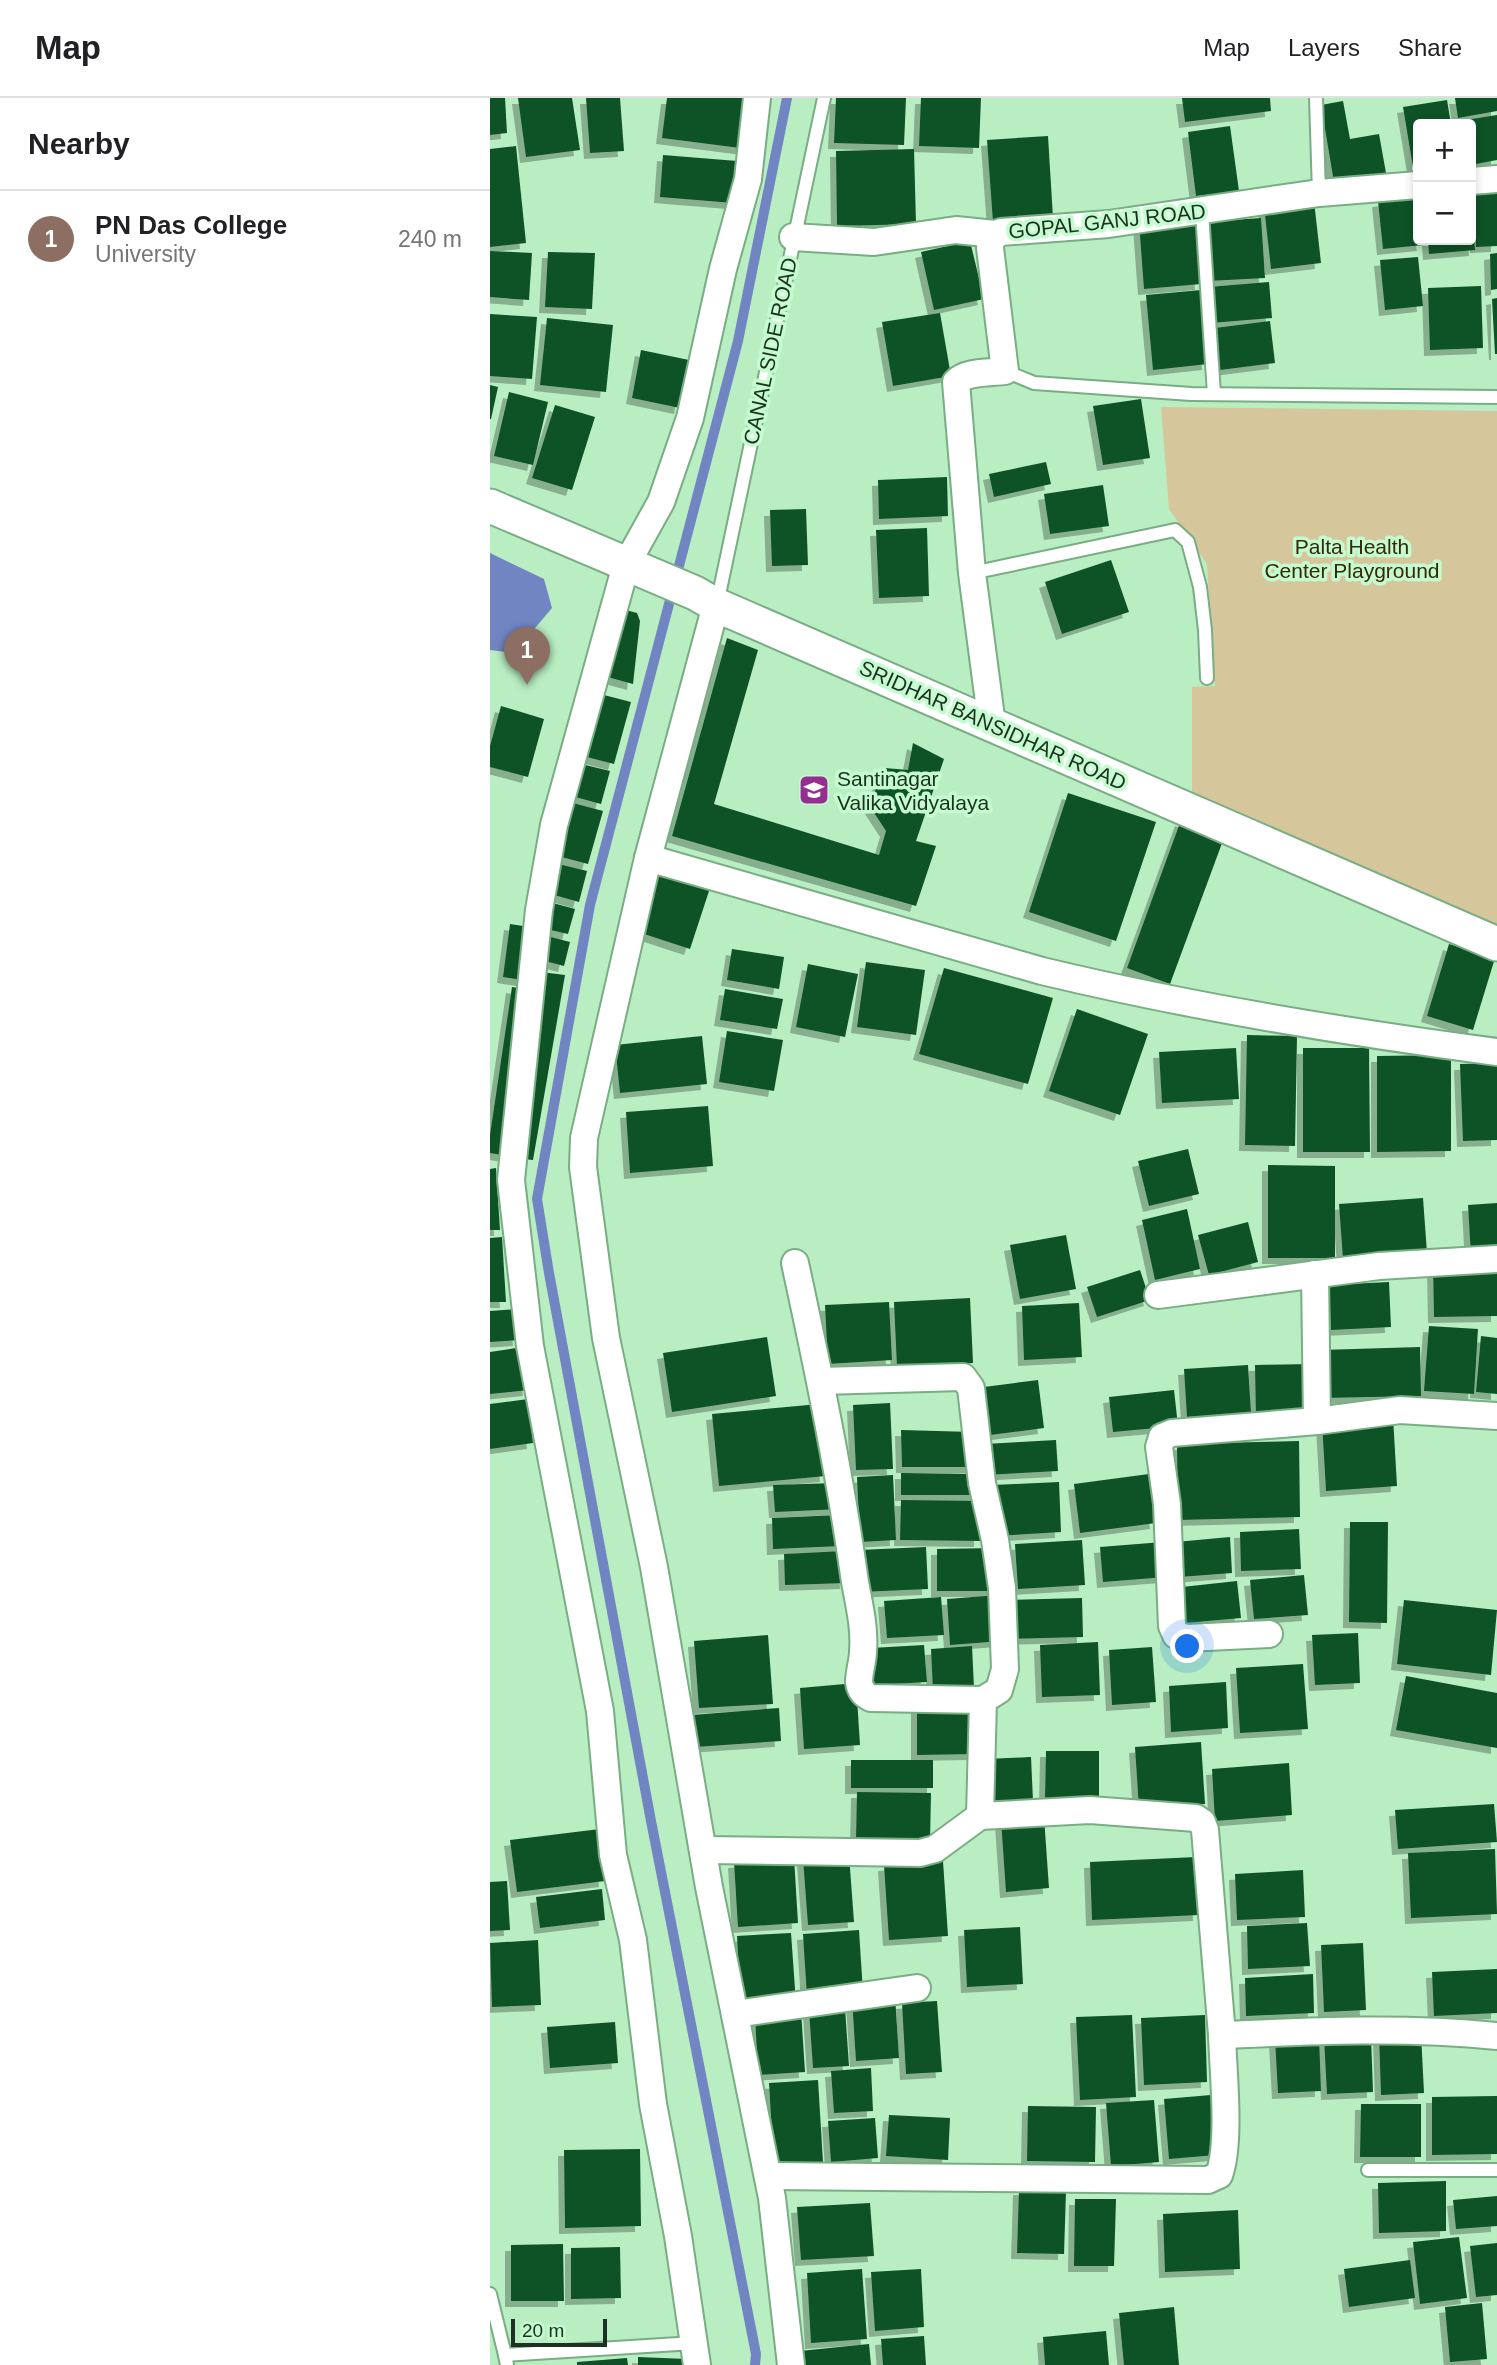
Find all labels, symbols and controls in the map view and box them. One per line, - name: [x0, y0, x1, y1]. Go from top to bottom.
- text: Map: [35, 29, 101, 66]
- text: Map: [1203, 34, 1250, 61]
- text: Layers: [1288, 34, 1360, 61]
- text: Share: [1398, 34, 1462, 61]
- map controls: [1413, 119, 1476, 245]
- button: +: [1413, 119, 1476, 182]
- text: Nearby: [28, 127, 130, 160]
- button: −: [1413, 182, 1476, 245]
- street label: GOPAL GANJ ROAD: [1007, 199, 1207, 243]
- text: PN Das College: [95, 210, 287, 240]
- text: 1: [45, 226, 57, 252]
- text: 240 m: [398, 226, 462, 252]
- text: University: [95, 241, 196, 267]
- street label: CANAL SIDE ROAD: [739, 255, 801, 447]
- park label: Palta Health Center Playground: [1264, 535, 1440, 582]
- pin: 1: [504, 627, 550, 685]
- street label: SRIDHAR BANSIDHAR ROAD: [856, 656, 1130, 794]
- place label: Santinagar Valika Vidyalaya: [837, 767, 989, 814]
- school or university icon: Santinagar Valika Vidyalaya: [797, 773, 831, 807]
- your location: [1170, 1629, 1204, 1663]
- scale bar: [511, 2316, 607, 2348]
- text: 20 m: [522, 2320, 564, 2341]

